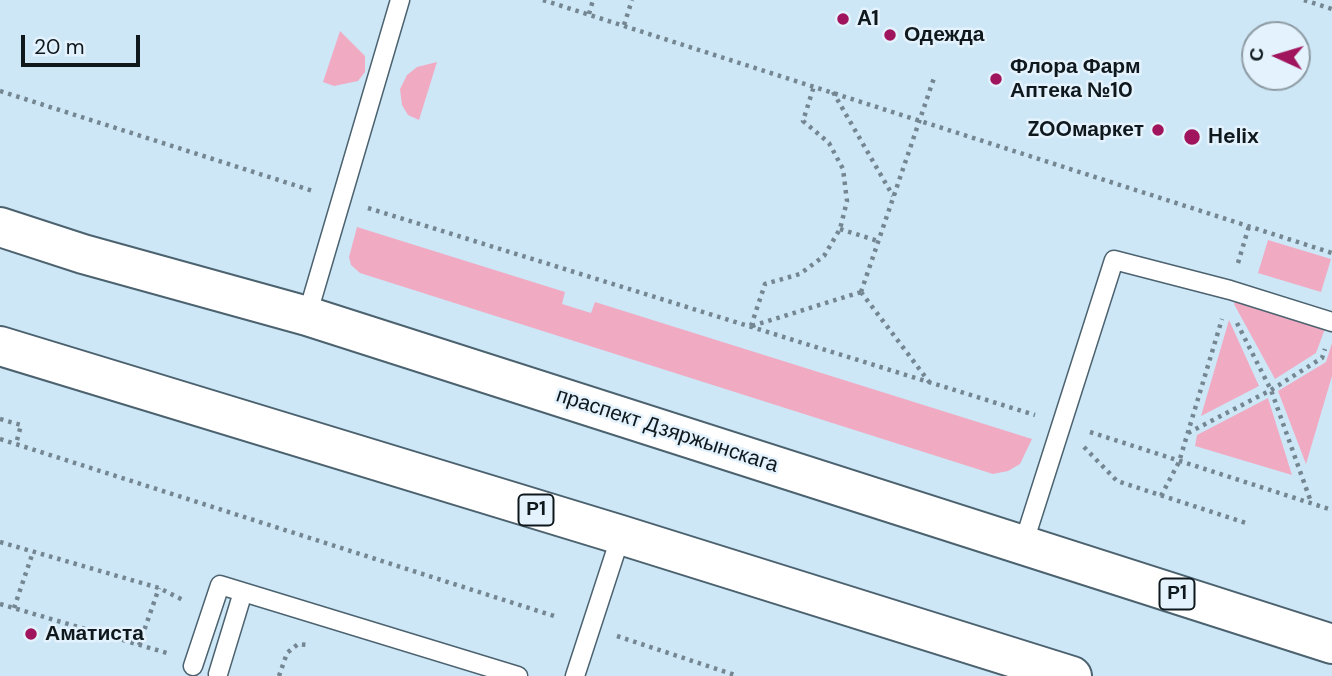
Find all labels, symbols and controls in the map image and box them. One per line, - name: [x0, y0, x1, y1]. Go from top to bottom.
- place label: A1: [857, 6, 879, 32]
- marker: A1: [835, 11, 851, 27]
- scale bar: [24, 21, 144, 65]
- north arrow: [1241, 21, 1311, 91]
- place label: Одежда: [904, 22, 984, 48]
- marker: Одежда: [882, 27, 898, 43]
- text: 20 m: [34, 33, 85, 61]
- text: С: [1244, 47, 1269, 62]
- place label: Флора Фарм Аптека №10: [1010, 54, 1140, 104]
- marker: Флора Фарм Аптека №10: [988, 71, 1004, 87]
- place label: ZOOмаркет: [1027, 117, 1144, 143]
- marker: ZOOмаркет: [1150, 122, 1166, 138]
- place label: Helix: [1208, 124, 1259, 150]
- marker: Helix: [1182, 127, 1202, 147]
- street label: праспект Дзяржынскага: [553, 383, 781, 479]
- road number: Р1: [518, 495, 554, 526]
- road number: Р1: [1160, 579, 1194, 610]
- place label: Аматиста: [45, 621, 144, 647]
- marker: Аматиста: [23, 626, 39, 642]

